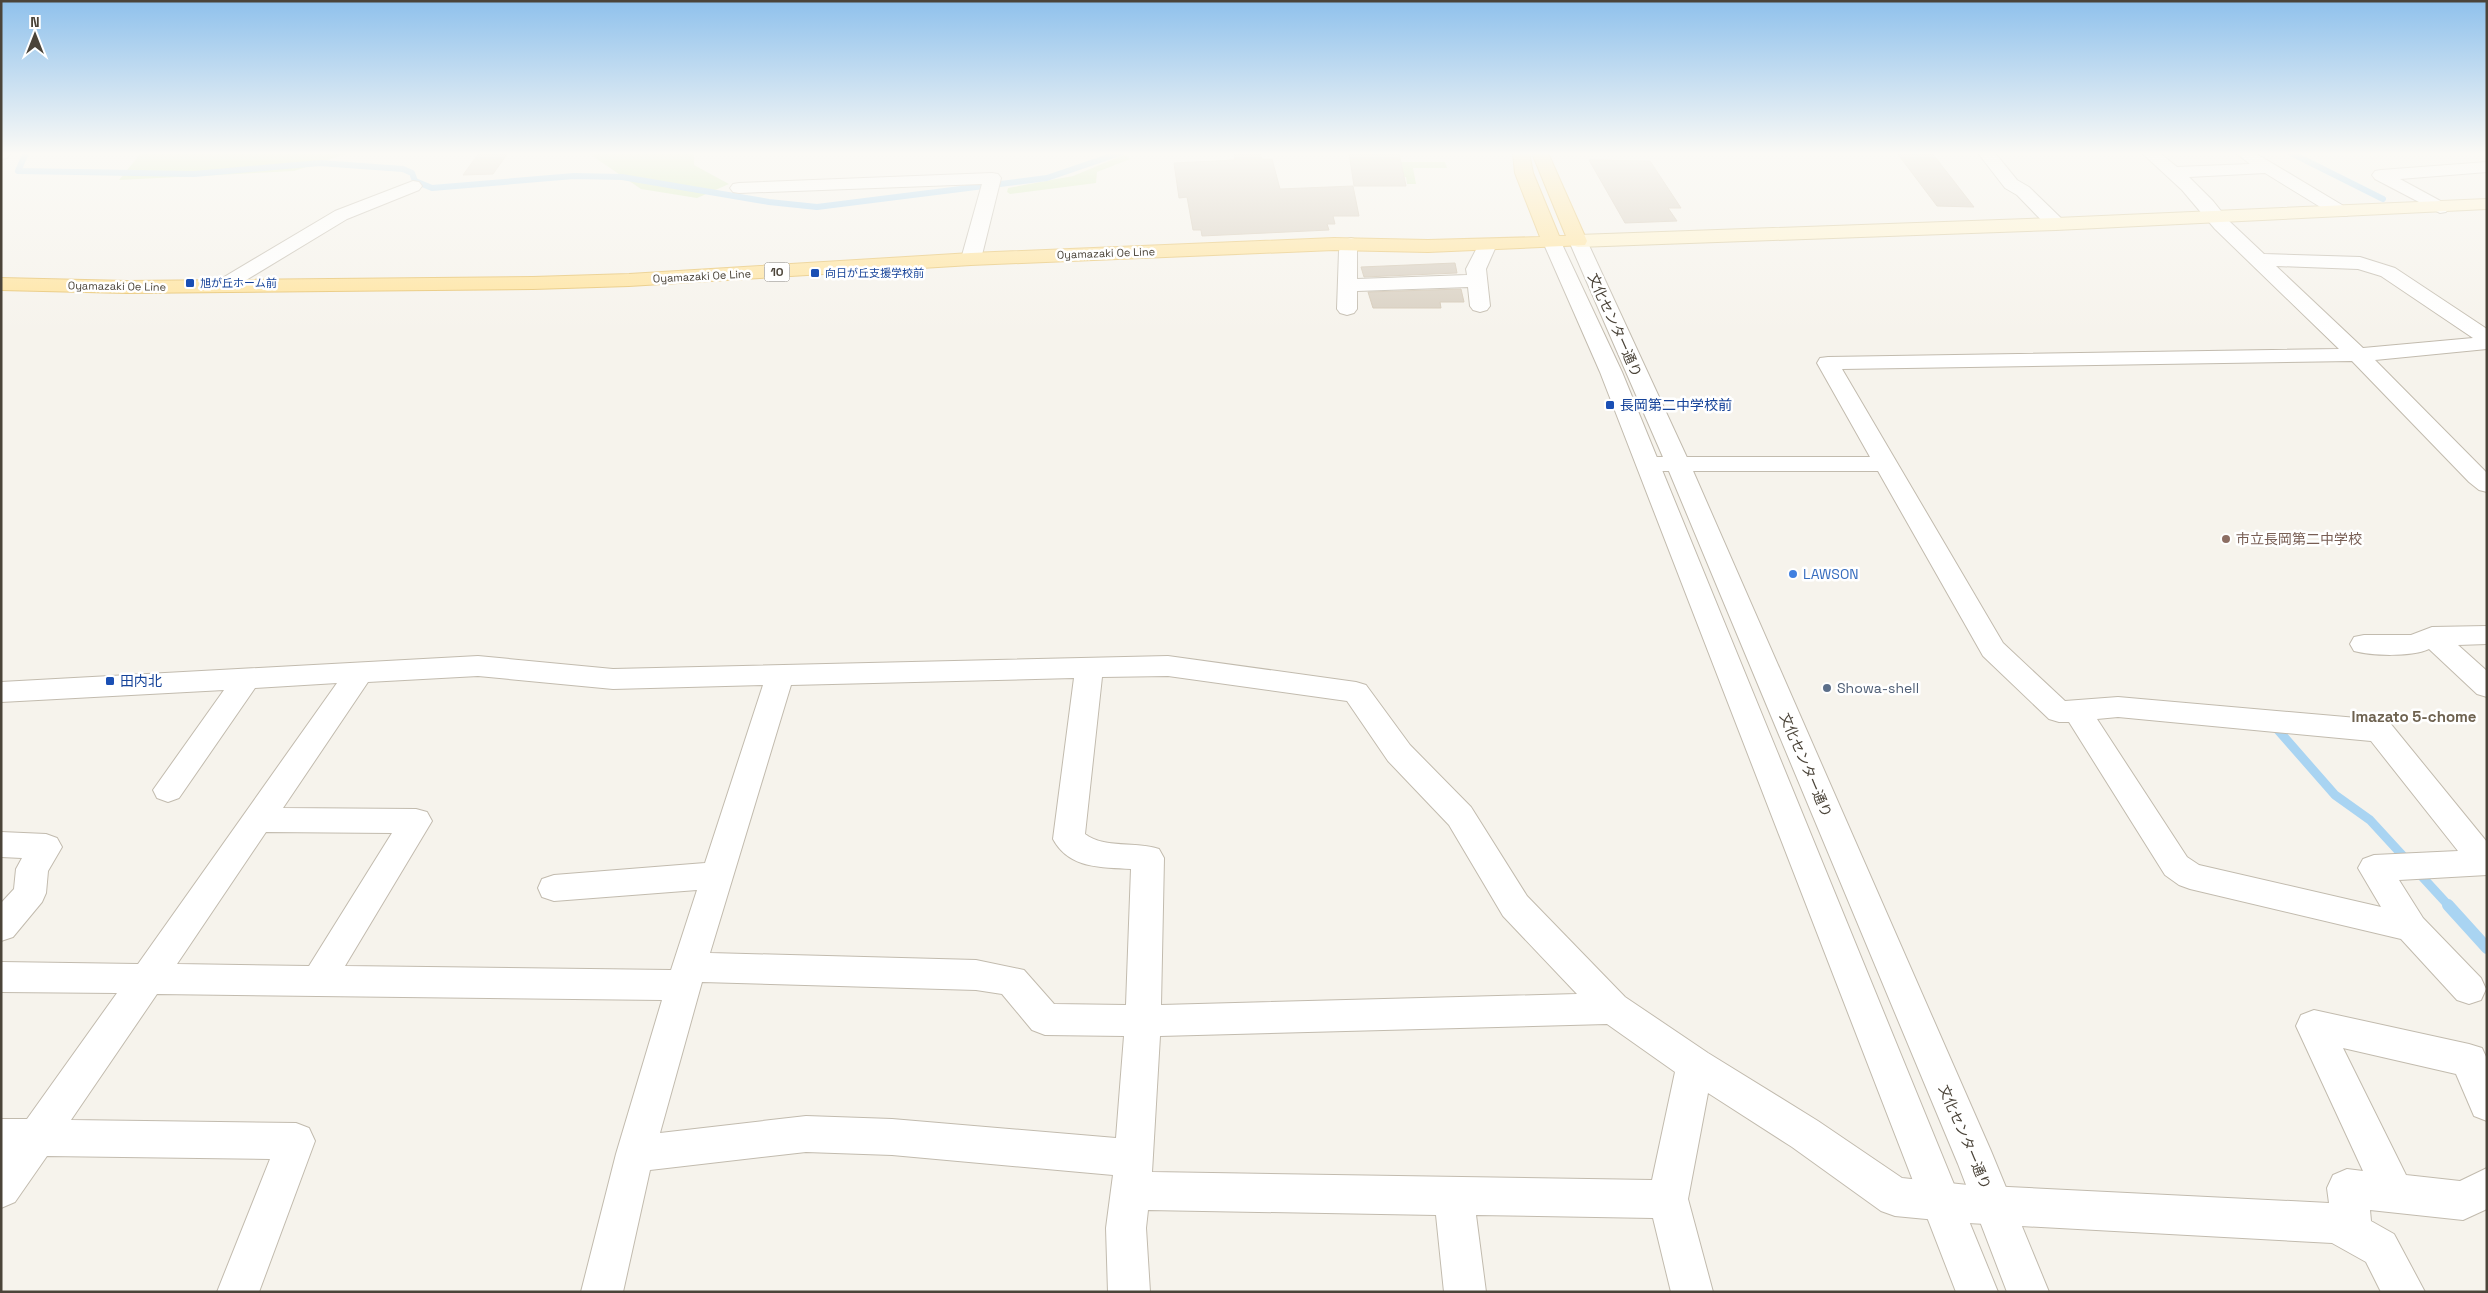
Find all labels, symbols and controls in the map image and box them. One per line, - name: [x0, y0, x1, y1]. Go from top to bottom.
- north arrow: [10, 10, 60, 60]
- text: N: [30, 13, 40, 31]
- street label: Oyamazaki Oe Line: [1057, 244, 1155, 262]
- road number: 10: [764, 262, 790, 282]
- street label: Oyamazaki Oe Line: [653, 266, 751, 286]
- place label: 向日が丘支援学校前: [825, 266, 924, 280]
- marker: 向日が丘支援学校前: [809, 267, 821, 279]
- street label: 文化センター通り: [1584, 270, 1646, 380]
- place label: 旭が丘ホーム前: [200, 276, 277, 290]
- marker: 旭が丘ホーム前: [184, 277, 196, 289]
- street label: Oyamazaki Oe Line: [68, 278, 166, 294]
- place label: 長岡第二中学校前: [1620, 396, 1732, 414]
- marker: 長岡第二中学校前: [1604, 399, 1616, 411]
- place label: 市立長岡第二中学校: [2236, 530, 2362, 548]
- marker: 市立長岡第二中学校: [2220, 533, 2232, 545]
- place label: LAWSON: [1803, 565, 1859, 583]
- marker: LAWSON: [1787, 568, 1799, 580]
- place label: 田内北: [120, 672, 162, 690]
- marker: 田内北: [104, 675, 116, 687]
- place label: Showa-shell: [1837, 679, 1919, 697]
- marker: Showa-shell: [1821, 682, 1833, 694]
- district label: Imazato 5-chome: [2351, 707, 2477, 726]
- street label: 文化センター通り: [1776, 710, 1836, 820]
- street label: 文化センター通り: [1935, 1082, 1995, 1192]

